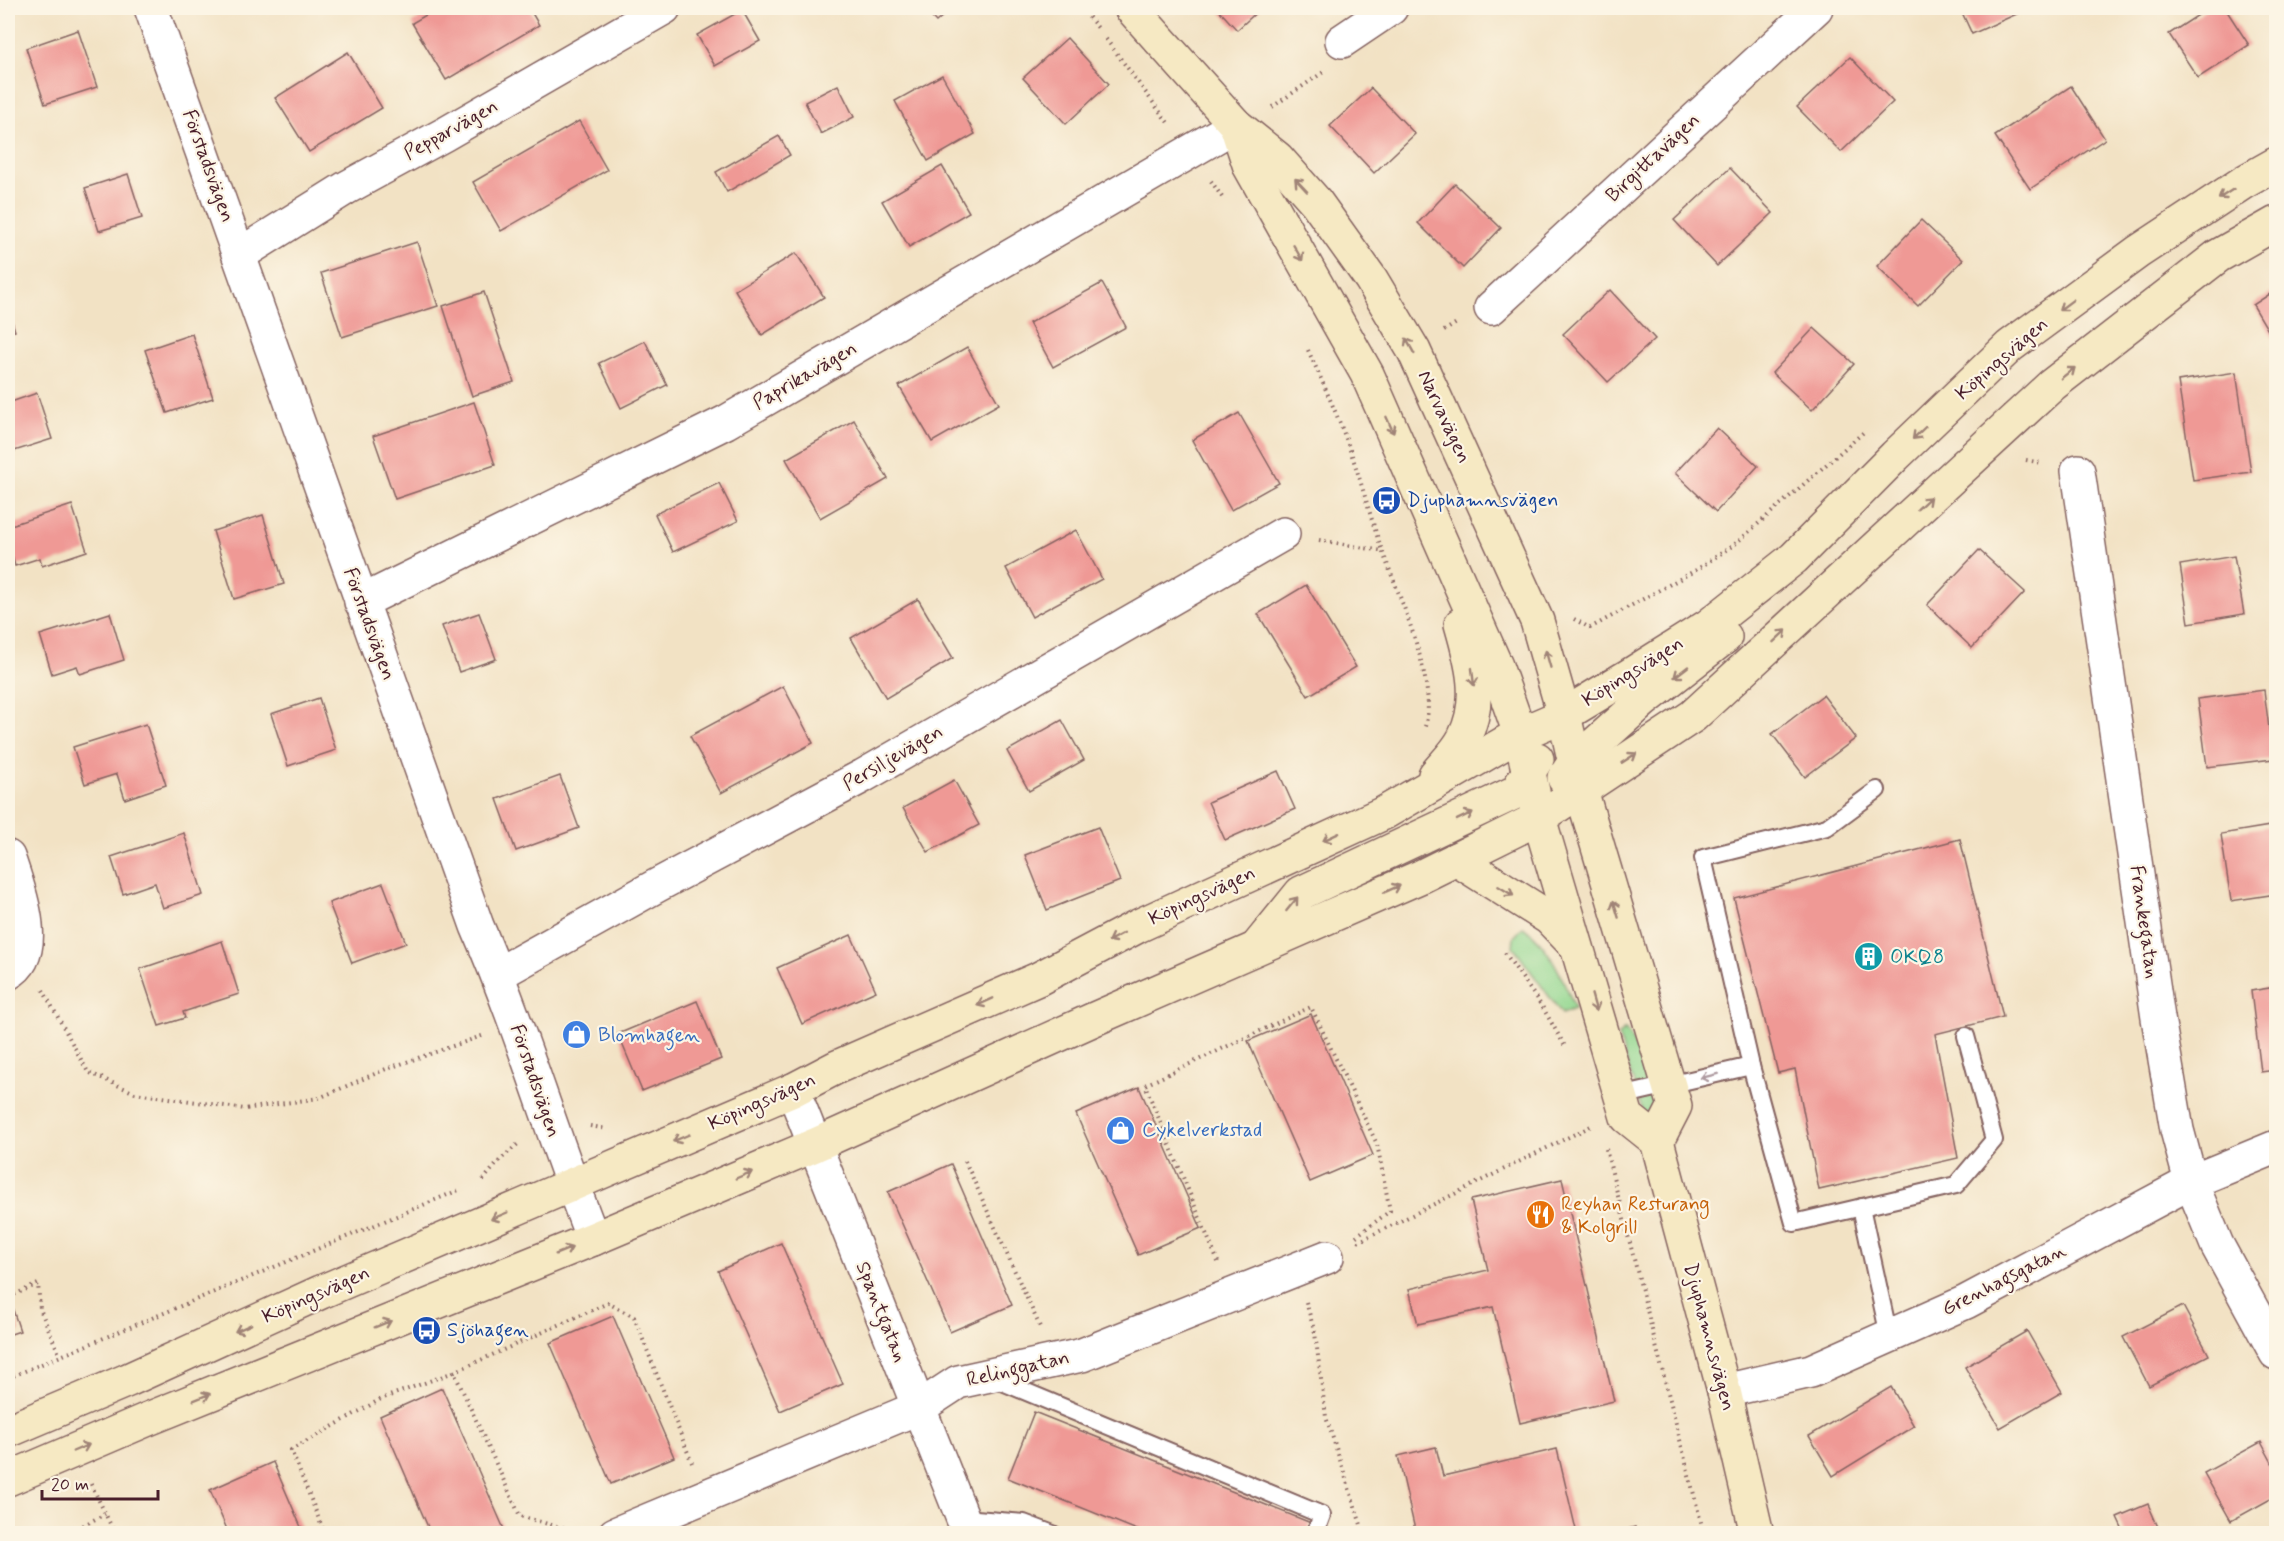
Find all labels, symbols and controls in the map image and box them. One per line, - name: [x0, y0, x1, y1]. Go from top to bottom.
- street label: Pepparvägen: [399, 93, 503, 167]
- street label: Förstadsvägen: [175, 106, 241, 226]
- street label: Birgittavägen: [1600, 107, 1707, 209]
- one-way arrow: [1294, 178, 1308, 193]
- one-way arrow: [2218, 188, 2235, 200]
- one-way arrow: [1293, 244, 1305, 261]
- one-way arrow: [2058, 298, 2074, 311]
- street label: Köpingsvägen: [1950, 311, 2055, 408]
- street label: Paprikavägen: [748, 335, 862, 417]
- one-way arrow: [1404, 338, 1416, 355]
- street label: Narvavägen: [1411, 366, 1477, 468]
- one-way arrow: [2060, 366, 2076, 379]
- one-way arrow: [1384, 415, 1396, 433]
- one-way arrow: [1912, 426, 1927, 440]
- bus stop icon: Djuphamnsvägen: [1370, 484, 1402, 516]
- place label: Djuphamnsvägen: [1407, 487, 1559, 514]
- one-way arrow: [1916, 496, 1931, 511]
- street label: Förstadsvägen: [336, 564, 402, 684]
- one-way arrow: [1773, 629, 1788, 643]
- street label: Köpingsvägen: [1577, 630, 1689, 715]
- one-way arrow: [1542, 649, 1553, 668]
- one-way arrow: [1673, 665, 1689, 678]
- one-way arrow: [1468, 666, 1479, 686]
- street label: Persiljevägen: [838, 718, 948, 798]
- one-way arrow: [1621, 752, 1637, 764]
- one-way arrow: [1455, 810, 1473, 822]
- one-way arrow: [1322, 832, 1340, 844]
- street label: Köpingsvägen: [1144, 860, 1260, 933]
- street label: Frankegatan: [2121, 864, 2165, 981]
- one-way arrow: [1383, 883, 1401, 895]
- one-way arrow: [1497, 885, 1514, 897]
- one-way arrow: [1286, 897, 1299, 913]
- one-way arrow: [1610, 900, 1621, 919]
- one-way arrow: [1108, 931, 1125, 943]
- building icon: OKQ8: [1853, 941, 1885, 973]
- place label: OKQ8: [1890, 944, 1944, 971]
- one-way arrow: [1589, 993, 1600, 1012]
- one-way arrow: [976, 997, 994, 1008]
- shop icon: Blomhagen: [561, 1019, 593, 1051]
- street label: Förstadsvägen: [503, 1021, 567, 1141]
- place label: Blomhagen: [598, 1022, 700, 1051]
- street label: Köpingsvägen: [704, 1066, 820, 1139]
- one-way arrow: [1700, 1071, 1719, 1083]
- shop icon: Cykelverkstad: [1105, 1114, 1137, 1146]
- place label: Cykelverkstad: [1142, 1117, 1262, 1144]
- one-way arrow: [672, 1133, 691, 1144]
- one-way arrow: [734, 1169, 752, 1181]
- place label: Reyhan Resturang & Kolgrill: [1561, 1191, 1710, 1242]
- restaurant icon: Reyhan Resturang & Kolgrill: [1524, 1199, 1556, 1231]
- one-way arrow: [490, 1211, 508, 1222]
- street label: Grenhagsgatan: [1937, 1237, 2072, 1325]
- one-way arrow: [554, 1245, 572, 1256]
- street label: Spantgatan: [847, 1258, 913, 1367]
- street label: Köpingsvägen: [258, 1259, 374, 1332]
- street label: Djuphamnsvägen: [1676, 1260, 1742, 1414]
- bus stop icon: Sjöhagen: [410, 1314, 442, 1346]
- place label: Sjöhagen: [447, 1317, 529, 1346]
- one-way arrow: [373, 1318, 392, 1329]
- one-way arrow: [234, 1322, 252, 1334]
- street label: Relinggatan: [964, 1344, 1072, 1396]
- one-way arrow: [192, 1391, 211, 1402]
- one-way arrow: [71, 1441, 89, 1453]
- scale bar: [42, 1463, 158, 1501]
- text: 20 m: [51, 1473, 89, 1497]

